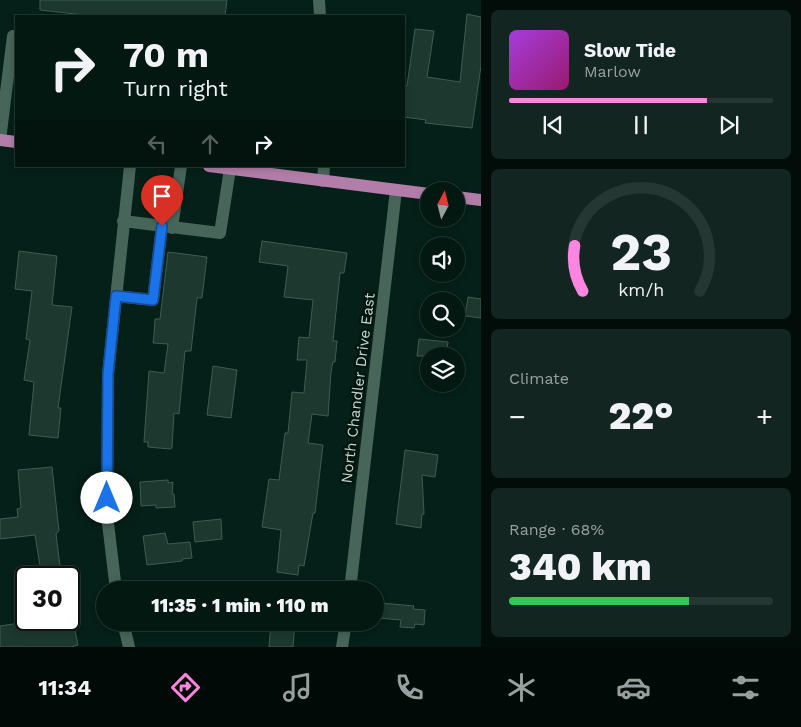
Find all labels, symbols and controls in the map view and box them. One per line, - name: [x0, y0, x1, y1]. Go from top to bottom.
- text: 70 m: [123, 34, 209, 76]
- icon: right: [40, 35, 105, 100]
- text: Slow Tide: [584, 39, 676, 62]
- text: Marlow: [584, 62, 641, 81]
- text: Turn right: [123, 76, 228, 101]
- icon: previous: [539, 111, 567, 139]
- icon: pause: [627, 111, 655, 139]
- icon: next: [715, 111, 743, 139]
- icon: left: [143, 130, 171, 158]
- icon: ahead: [196, 130, 224, 158]
- icon: right: [249, 130, 277, 158]
- pin: [141, 175, 183, 226]
- icon: arrive: [148, 182, 176, 210]
- north arrow: [420, 182, 465, 228]
- map controls: [420, 182, 465, 392]
- text: 23: [610, 222, 672, 283]
- button: sound: [420, 237, 465, 282]
- text: km/h: [618, 279, 664, 300]
- street label: North Chandler Drive East: [337, 291, 379, 484]
- button: search: [420, 292, 465, 337]
- button: layers: [420, 347, 465, 392]
- text: Climate: [509, 369, 569, 388]
- text: 22°: [609, 394, 673, 438]
- text: −: [509, 400, 526, 433]
- text: +: [756, 400, 773, 433]
- position arrow: [80, 471, 132, 523]
- text: Range · 68%: [509, 520, 604, 539]
- text: 340 km: [509, 545, 652, 589]
- speed limit sign: 30: [15, 566, 80, 631]
- text: 11:35 · 1 min · 110 m: [151, 594, 329, 617]
- icon: directions: [168, 670, 203, 705]
- icon: music: [280, 670, 315, 705]
- icon: phone: [392, 670, 427, 705]
- icon: climate: [504, 670, 539, 705]
- icon: car: [616, 670, 651, 705]
- icon: filters: [728, 670, 763, 705]
- text: 11:34: [38, 675, 91, 700]

